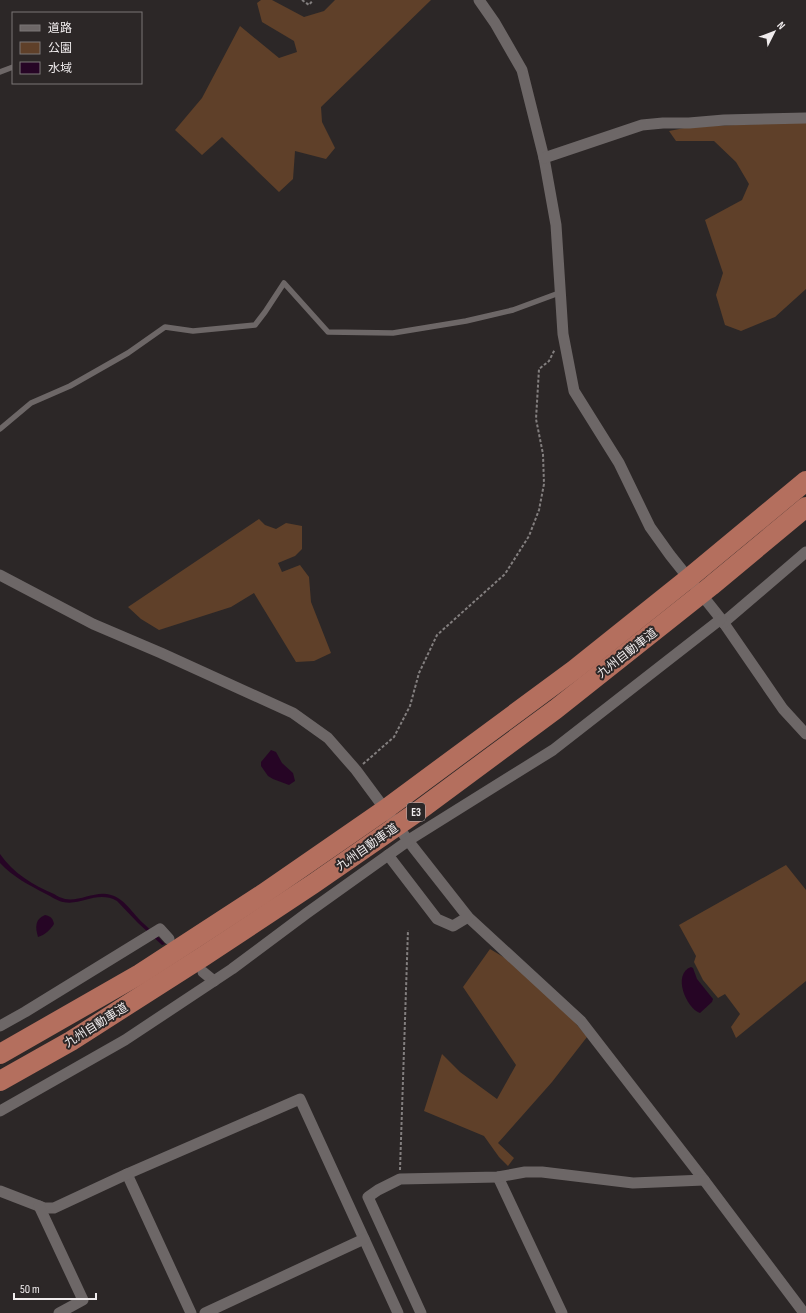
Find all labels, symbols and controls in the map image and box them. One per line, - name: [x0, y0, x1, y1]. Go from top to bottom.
- legend: [12, 12, 142, 84]
- north arrow: [754, 12, 794, 52]
- text: N: [774, 19, 788, 32]
- text: 道路: [48, 21, 72, 36]
- text: 公園: [48, 41, 72, 56]
- text: 水域: [48, 61, 72, 76]
- street label: 九州自動車道: [594, 625, 660, 681]
- road number: E3: [407, 803, 425, 821]
- street label: 九州自動車道: [333, 821, 401, 874]
- street label: 九州自動車道: [62, 1000, 131, 1051]
- scale bar: [14, 1275, 96, 1301]
- text: 50 m: [20, 1282, 40, 1297]

